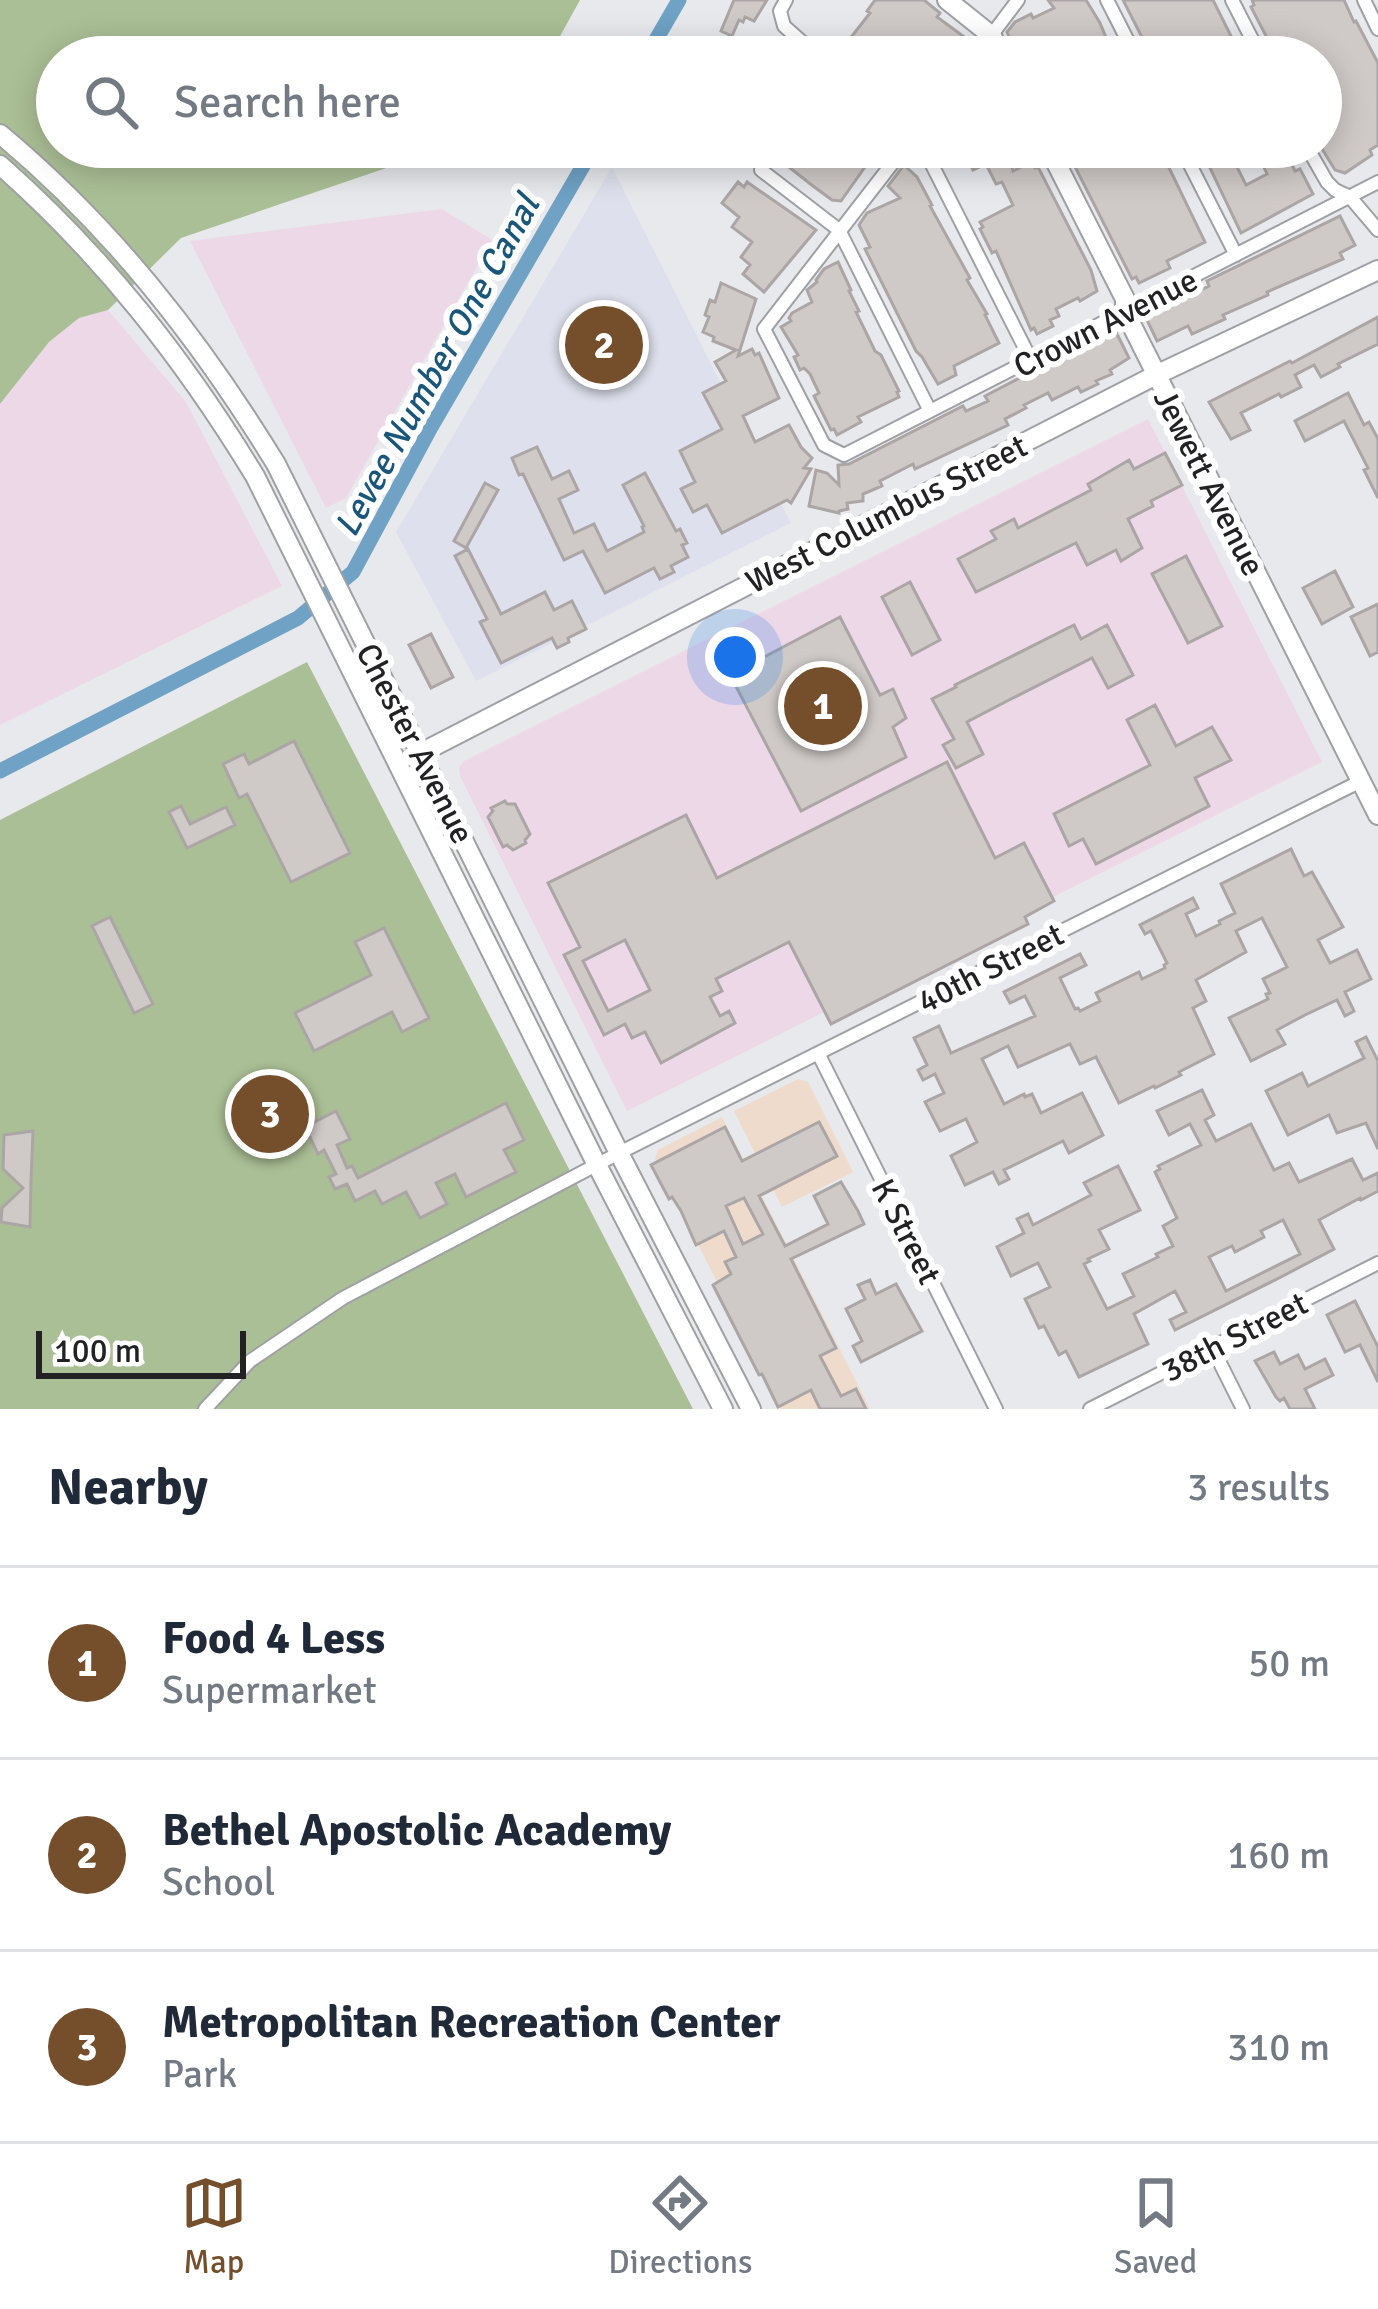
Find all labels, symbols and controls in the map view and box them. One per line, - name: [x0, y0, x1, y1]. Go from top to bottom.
- search box: [36, 36, 1342, 168]
- icon: search: [78, 69, 144, 135]
- text: Search here: [174, 75, 401, 130]
- water label: Levee Number One Canal: [325, 185, 551, 544]
- street label: Crown Avenue: [1007, 260, 1204, 387]
- pin: 2: [565, 300, 643, 390]
- street label: Jewett Avenue: [1144, 382, 1273, 583]
- street label: West Columbus Street: [739, 426, 1034, 603]
- your location: [705, 627, 765, 687]
- street label: Chester Avenue: [347, 637, 483, 851]
- pin: 1: [784, 661, 862, 751]
- street label: 40th Street: [911, 914, 1071, 1023]
- pin: 3: [231, 1069, 309, 1159]
- street label: K Street: [862, 1172, 950, 1291]
- street label: 38th Street: [1155, 1283, 1315, 1392]
- scale bar: [36, 1325, 246, 1378]
- text: 100 m: [54, 1331, 141, 1372]
- text: Nearby: [48, 1456, 208, 1519]
- text: 3 results: [1187, 1463, 1330, 1511]
- text: Food 4 Less: [162, 1611, 385, 1666]
- text: 1: [76, 1639, 98, 1687]
- text: 50 m: [1248, 1639, 1330, 1687]
- text: Supermarket: [162, 1666, 377, 1714]
- text: Bethel Apostolic Academy: [162, 1803, 671, 1858]
- text: 2: [76, 1831, 98, 1879]
- text: 160 m: [1227, 1831, 1330, 1879]
- text: School: [162, 1858, 275, 1906]
- text: Metropolitan Recreation Center: [162, 1995, 780, 2050]
- text: 3: [76, 2023, 98, 2071]
- text: 310 m: [1227, 2023, 1330, 2071]
- text: Park: [162, 2050, 237, 2098]
- tab: Map: [181, 2170, 247, 2283]
- tab: Directions: [608, 2170, 753, 2283]
- tab: Saved: [1114, 2170, 1197, 2283]

